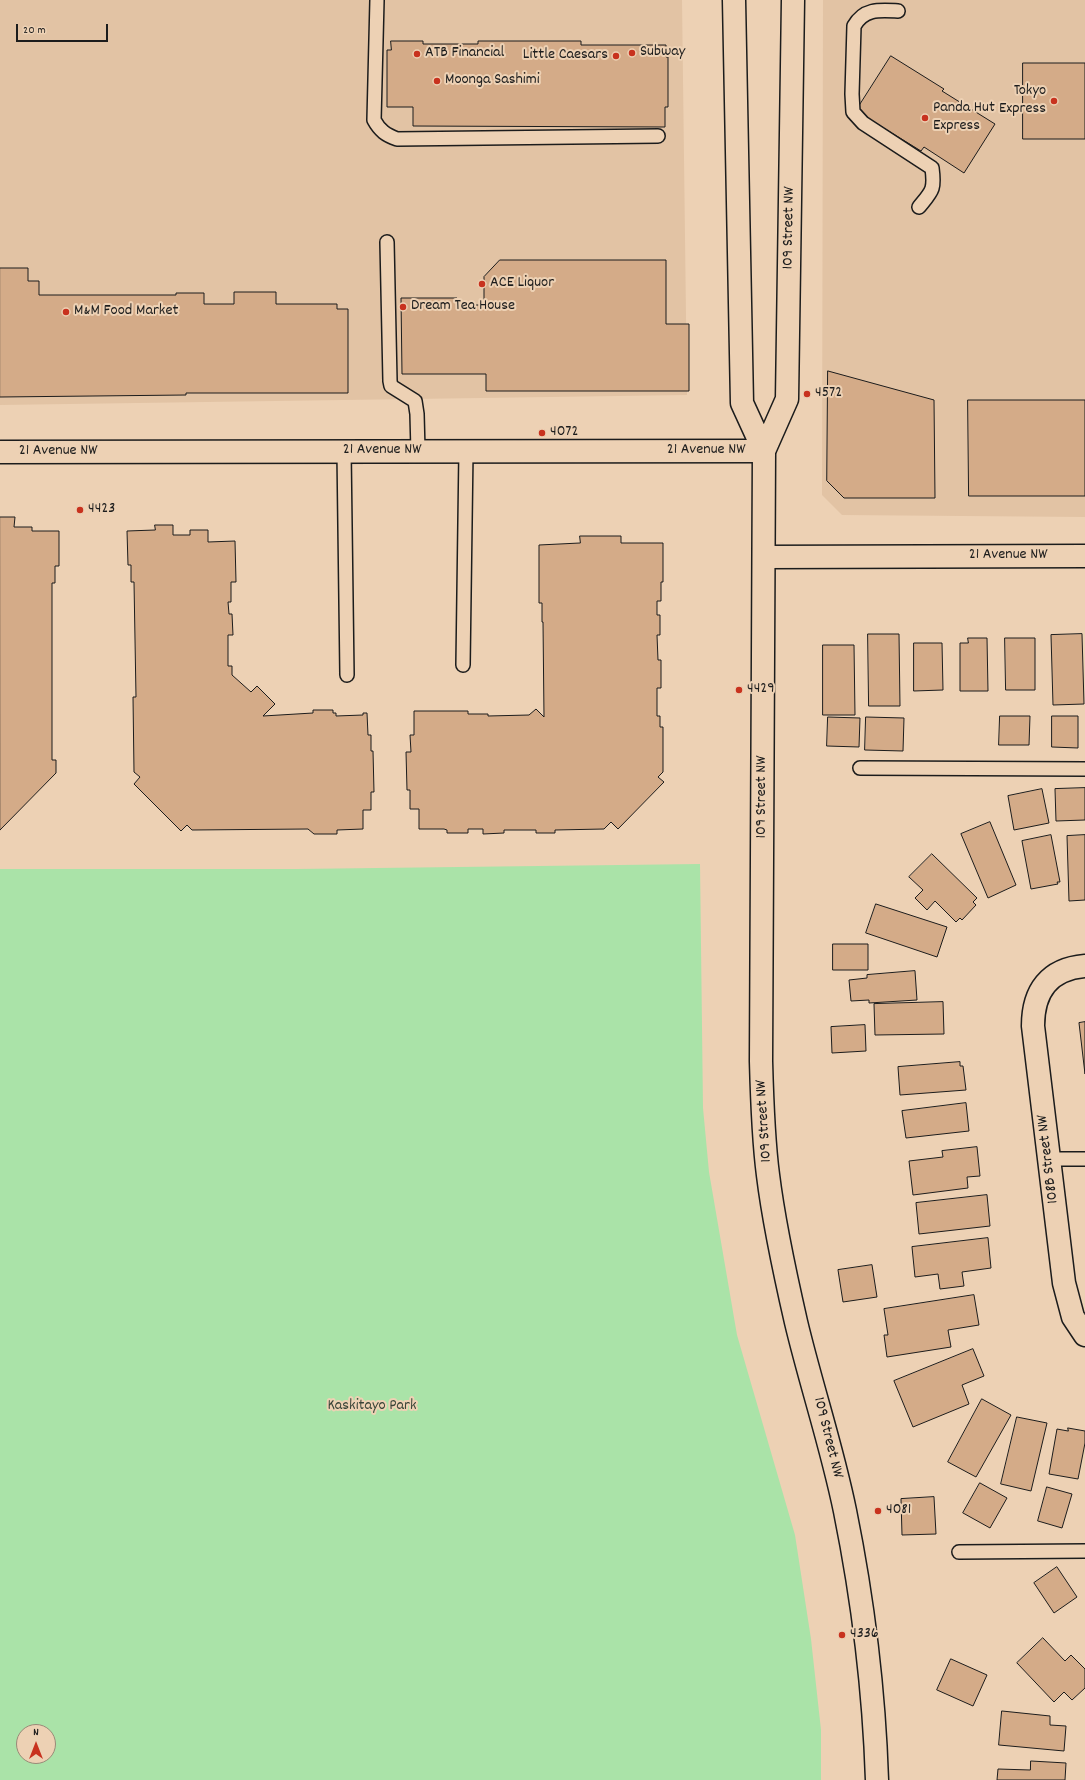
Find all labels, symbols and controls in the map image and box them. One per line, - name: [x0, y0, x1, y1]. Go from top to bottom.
- scale bar: [18, 16, 110, 42]
- text: 20 m: [23, 22, 46, 39]
- place label: Subway: [640, 43, 685, 63]
- place label: ATB Financial: [425, 44, 504, 64]
- place label: Little Caesars: [523, 46, 608, 66]
- marker: Subway: [627, 48, 637, 58]
- marker: ATB Financial: [412, 49, 422, 59]
- marker: Little Caesars: [611, 51, 621, 61]
- place label: Moonga Sashimi: [445, 71, 540, 91]
- marker: Moonga Sashimi: [432, 76, 442, 86]
- place label: Tokyo Express: [999, 82, 1046, 120]
- marker: Tokyo Express: [1049, 96, 1059, 106]
- place label: Panda Hut Express: [933, 99, 995, 137]
- marker: Panda Hut Express: [920, 113, 930, 123]
- street label: 109 Street NW: [780, 186, 800, 270]
- place label: ACE Liquor: [490, 274, 554, 294]
- marker: ACE Liquor: [477, 279, 487, 289]
- place label: Dream Tea House: [411, 297, 515, 317]
- place label: M&M Food Market: [74, 302, 178, 322]
- marker: Dream Tea House: [398, 302, 408, 312]
- marker: M&M Food Market: [61, 307, 71, 317]
- place label: 4572: [815, 384, 842, 404]
- marker: 4572: [802, 389, 812, 399]
- place label: 4072: [550, 423, 578, 443]
- marker: 4072: [537, 428, 547, 438]
- street label: 21 Avenue NW: [343, 441, 421, 461]
- street label: 21 Avenue NW: [667, 441, 745, 461]
- street label: 21 Avenue NW: [19, 442, 97, 462]
- place label: 4423: [88, 500, 115, 520]
- marker: 4423: [75, 505, 85, 515]
- street label: 21 Avenue NW: [969, 546, 1047, 566]
- place label: 4429: [747, 680, 775, 700]
- marker: 4429: [734, 685, 744, 695]
- street label: 109 Street NW: [753, 756, 773, 838]
- street label: 109 Street NW: [753, 1079, 777, 1163]
- street label: 108B Street NW: [1034, 1113, 1064, 1205]
- street label: 109 Street NW: [808, 1395, 846, 1481]
- park label: Kaskitayo Park: [327, 1397, 417, 1417]
- place label: 4081: [886, 1501, 911, 1521]
- marker: 4081: [873, 1506, 883, 1516]
- place label: 4336: [850, 1625, 879, 1645]
- marker: 4336: [837, 1630, 847, 1640]
- north arrow: [16, 1724, 56, 1764]
- text: N: [33, 1725, 39, 1741]

